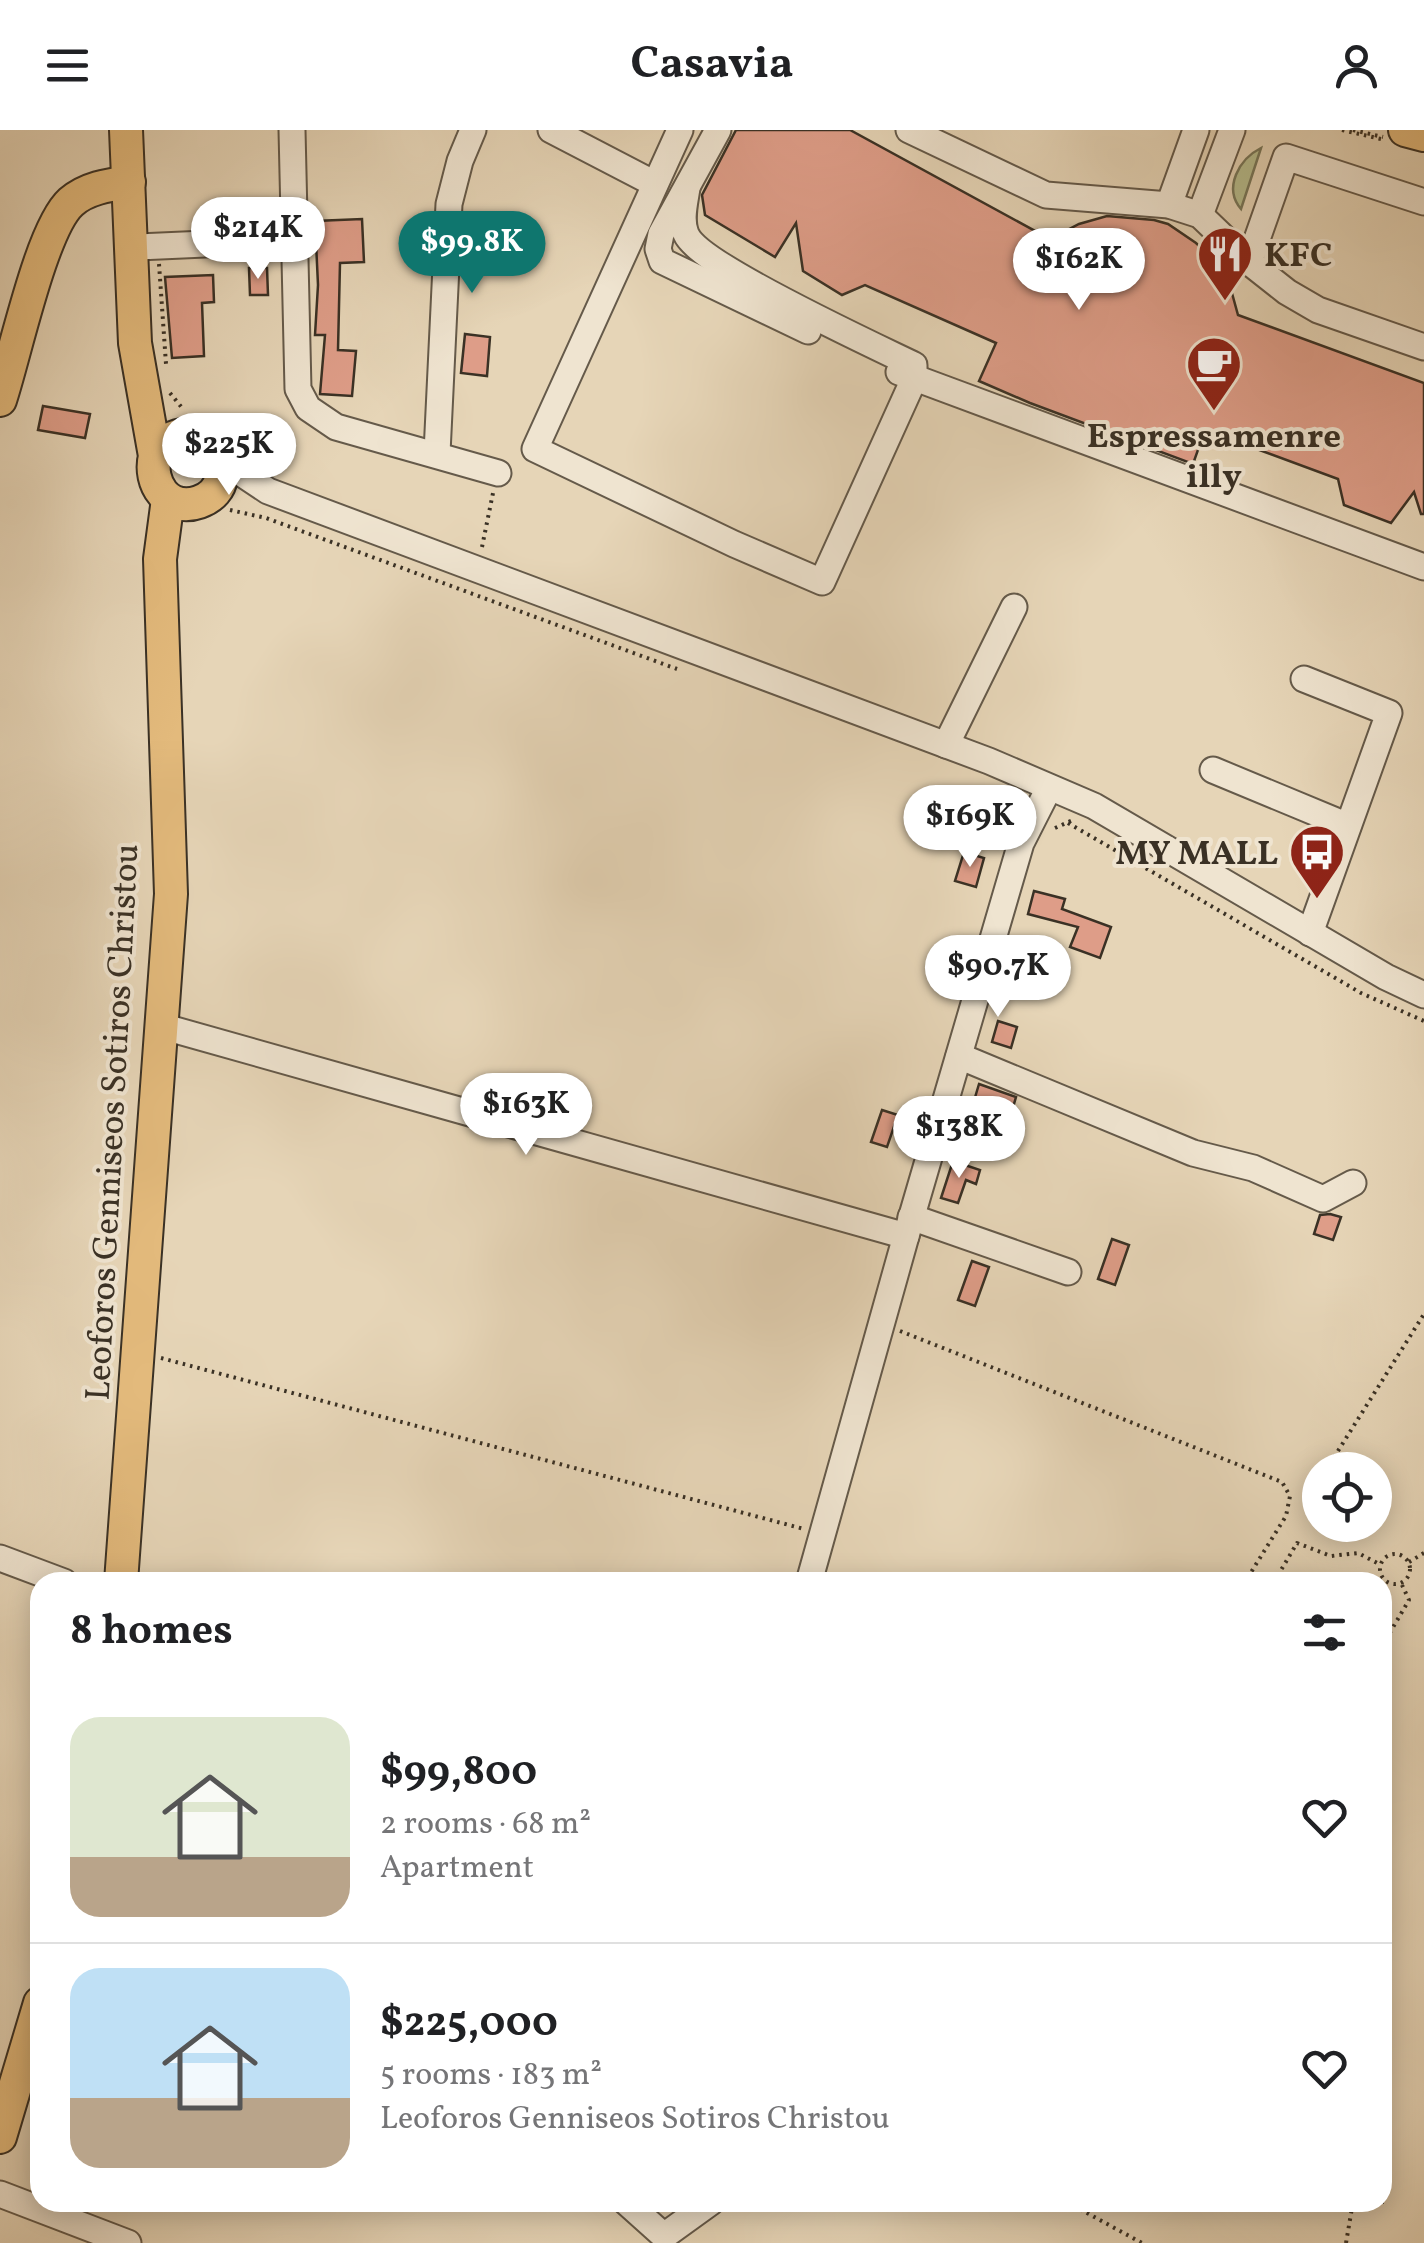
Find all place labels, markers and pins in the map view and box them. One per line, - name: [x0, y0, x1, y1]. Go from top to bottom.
- pin: $214K: [188, 197, 328, 282]
- pin: $99.8K: [391, 211, 553, 296]
- restaurant icon: KFC: [1195, 224, 1255, 303]
- pin: $162K: [1009, 228, 1149, 313]
- place label: KFC: [1264, 233, 1333, 281]
- cafe icon: Espressamenre illy: [1184, 334, 1244, 413]
- pin: $225K: [159, 413, 299, 498]
- place label: Espressamenre illy: [1087, 414, 1341, 502]
- pin: $169K: [900, 785, 1040, 870]
- bus stop icon: MY MALL: [1287, 822, 1347, 901]
- place label: MY MALL: [1115, 831, 1278, 879]
- pin: $90.7K: [917, 935, 1079, 1020]
- pin: $163K: [456, 1073, 596, 1158]
- pin: $138K: [889, 1096, 1029, 1181]

